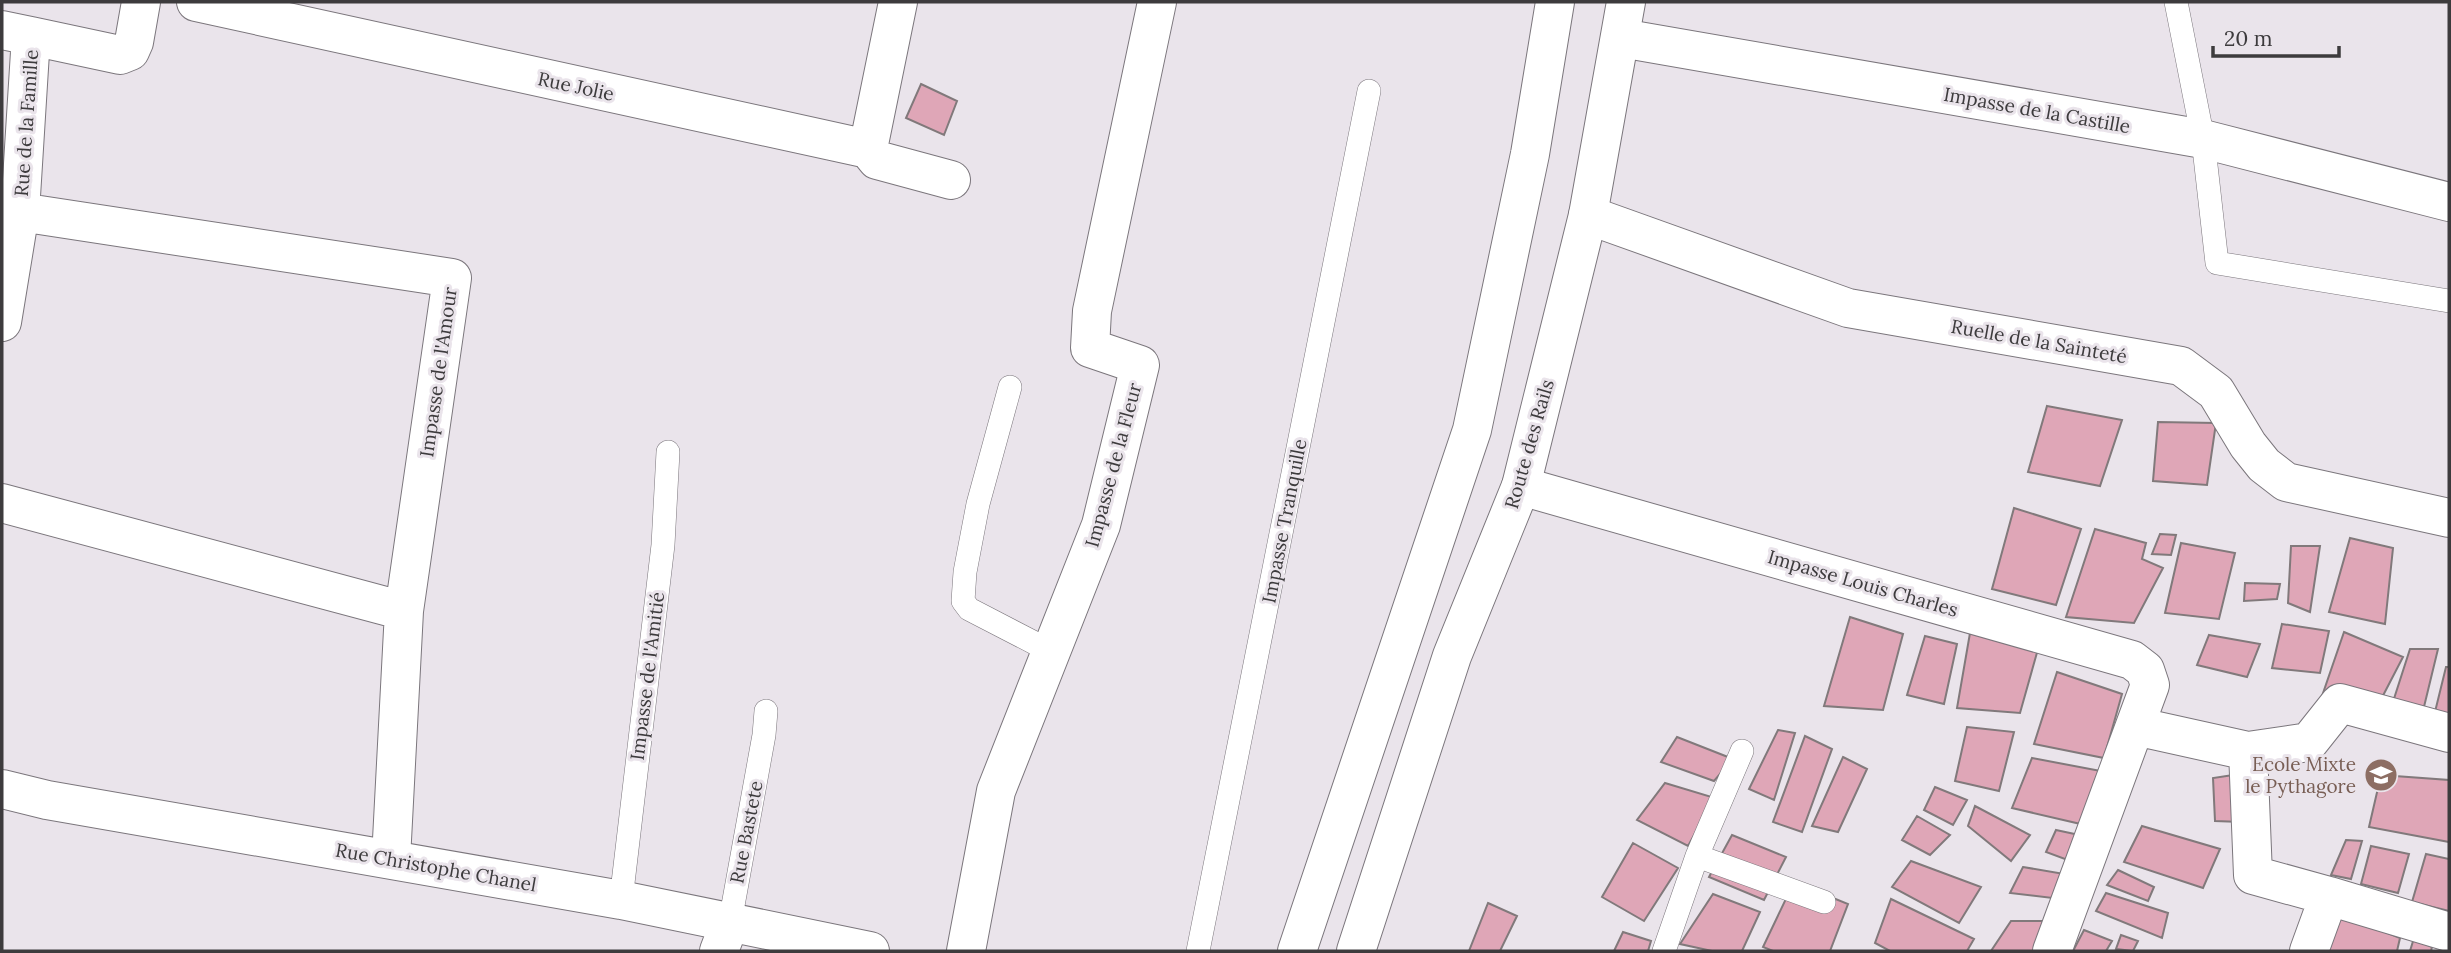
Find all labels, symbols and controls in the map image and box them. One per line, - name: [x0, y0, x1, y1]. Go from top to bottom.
- scale bar: [2213, 14, 2339, 58]
- text: 20 m: [2224, 25, 2273, 52]
- street label: Rue de la Famille: [9, 49, 43, 197]
- street label: Rue Jolie: [536, 66, 616, 106]
- street label: Impasse de la Castille: [1942, 82, 2132, 138]
- street label: Impasse de l'Amour: [414, 285, 462, 459]
- street label: Ruelle de la Sainteté: [1949, 314, 2129, 368]
- street label: Route des Rails: [1499, 376, 1559, 511]
- street label: Impasse de la Fleur: [1079, 379, 1147, 550]
- street label: Impasse Tranquille: [1256, 437, 1312, 605]
- street label: Impasse Louis Charles: [1765, 544, 1961, 622]
- street label: Impasse de l'Amitié: [625, 590, 669, 762]
- place label: Ecole Mixte le Pythagore: [2245, 752, 2356, 798]
- school or university icon: Ecole Mixte le Pythagore: [2362, 756, 2400, 794]
- street label: Rue Bastete: [724, 779, 768, 885]
- street label: Rue Christophe Chanel: [334, 838, 538, 896]

